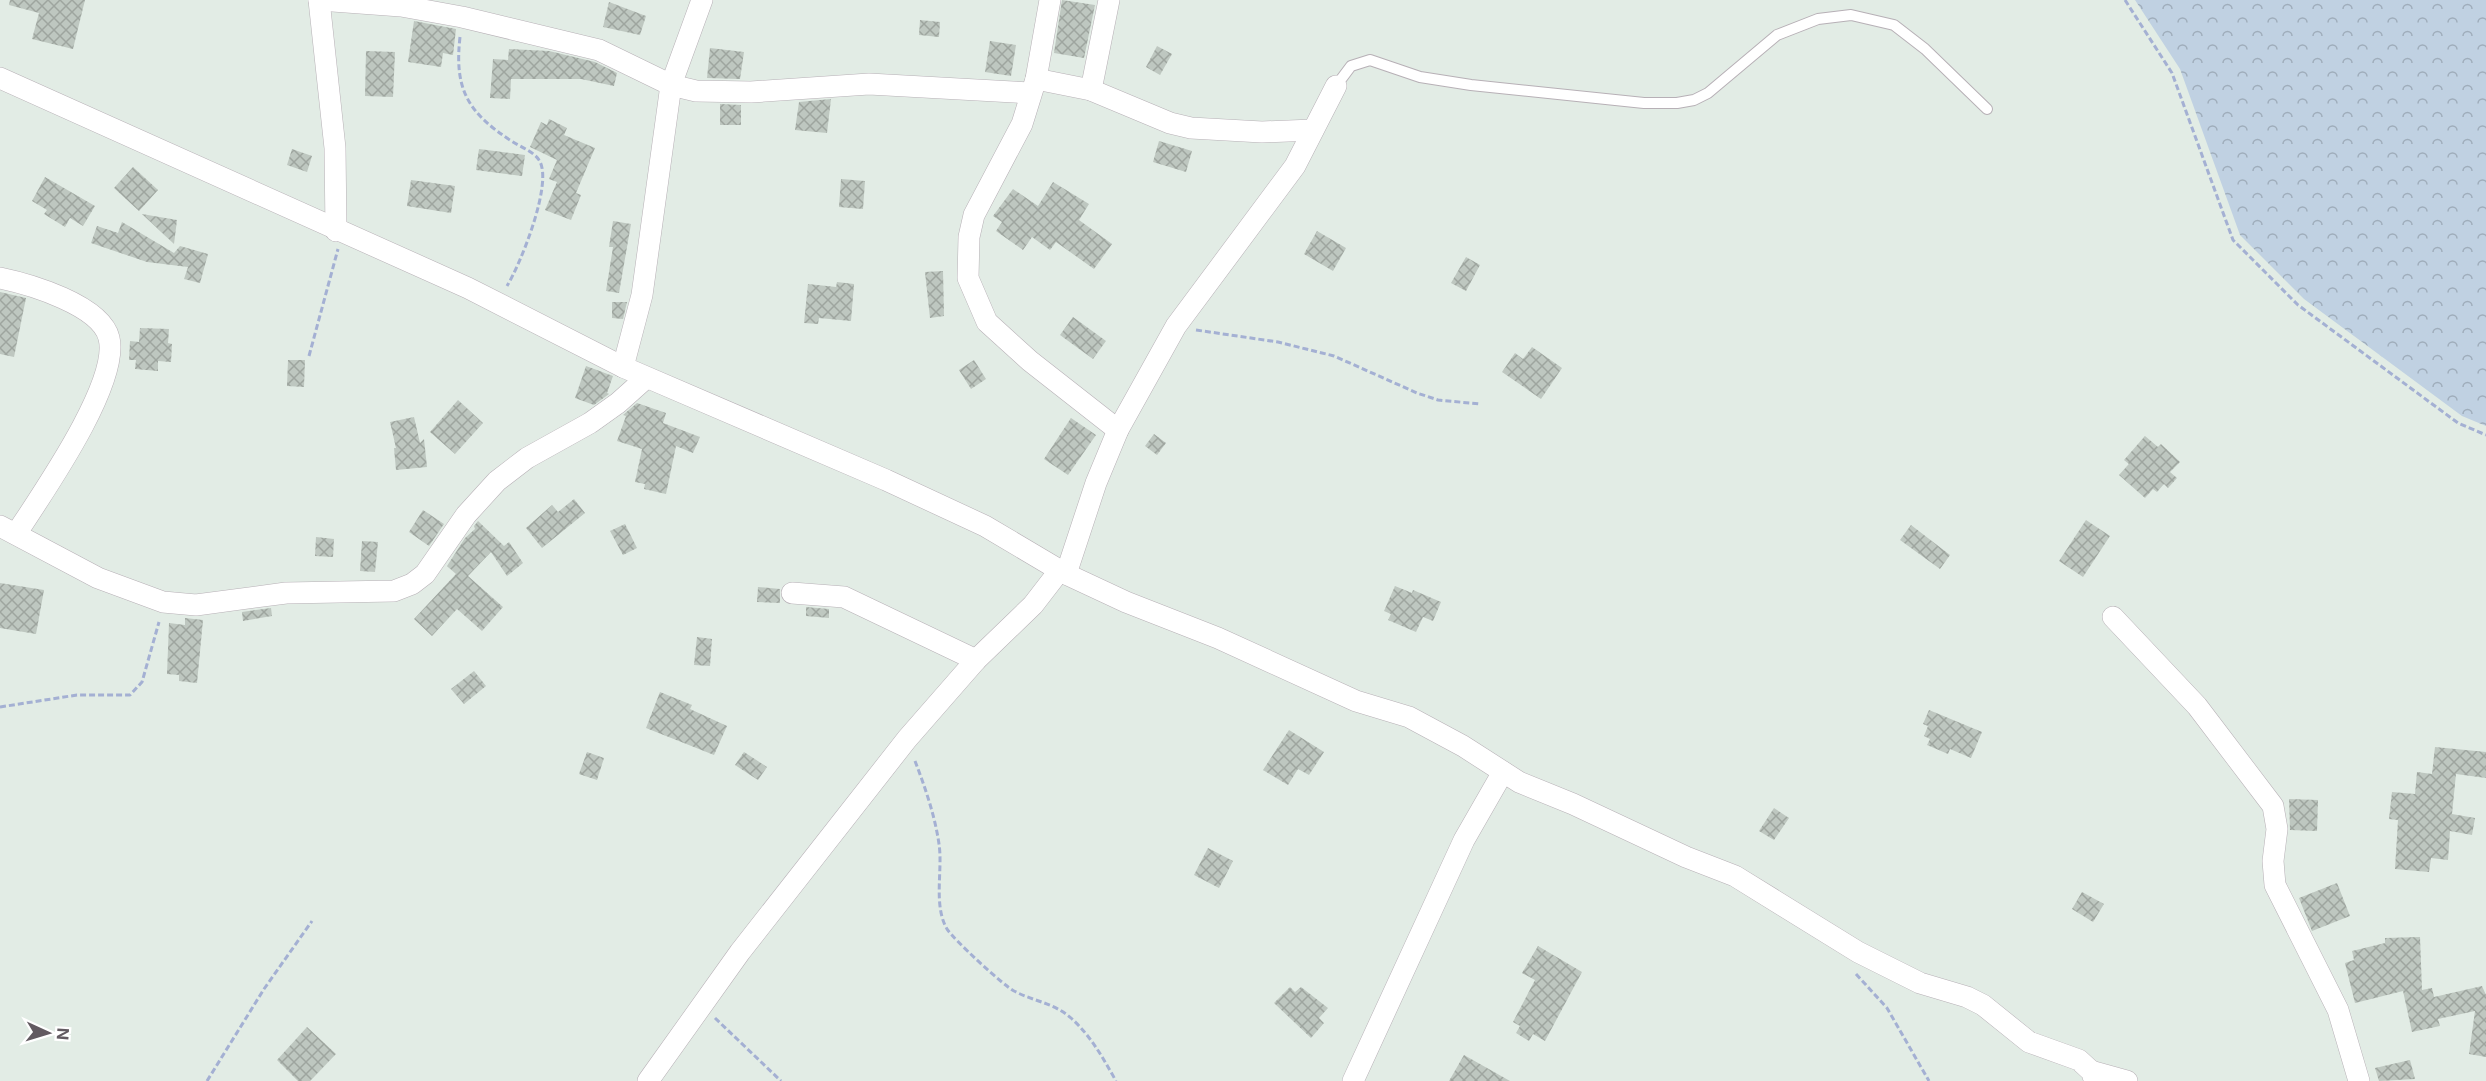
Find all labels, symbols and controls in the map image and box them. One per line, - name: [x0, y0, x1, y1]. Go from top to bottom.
- north arrow: [18, 1003, 78, 1063]
- text: N: [53, 1027, 73, 1041]

